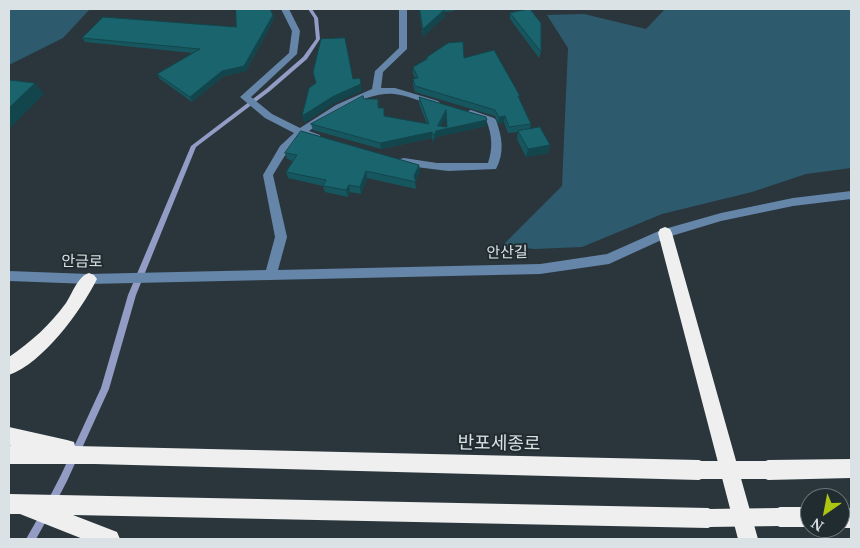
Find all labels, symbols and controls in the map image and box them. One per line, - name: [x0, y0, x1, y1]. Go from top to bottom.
- street label: 안산길: [486, 244, 528, 262]
- street label: 안금로: [61, 253, 103, 271]
- street label: 반포세종로: [457, 432, 541, 456]
- north arrow: [800, 488, 850, 538]
- text: N: [807, 514, 827, 536]

